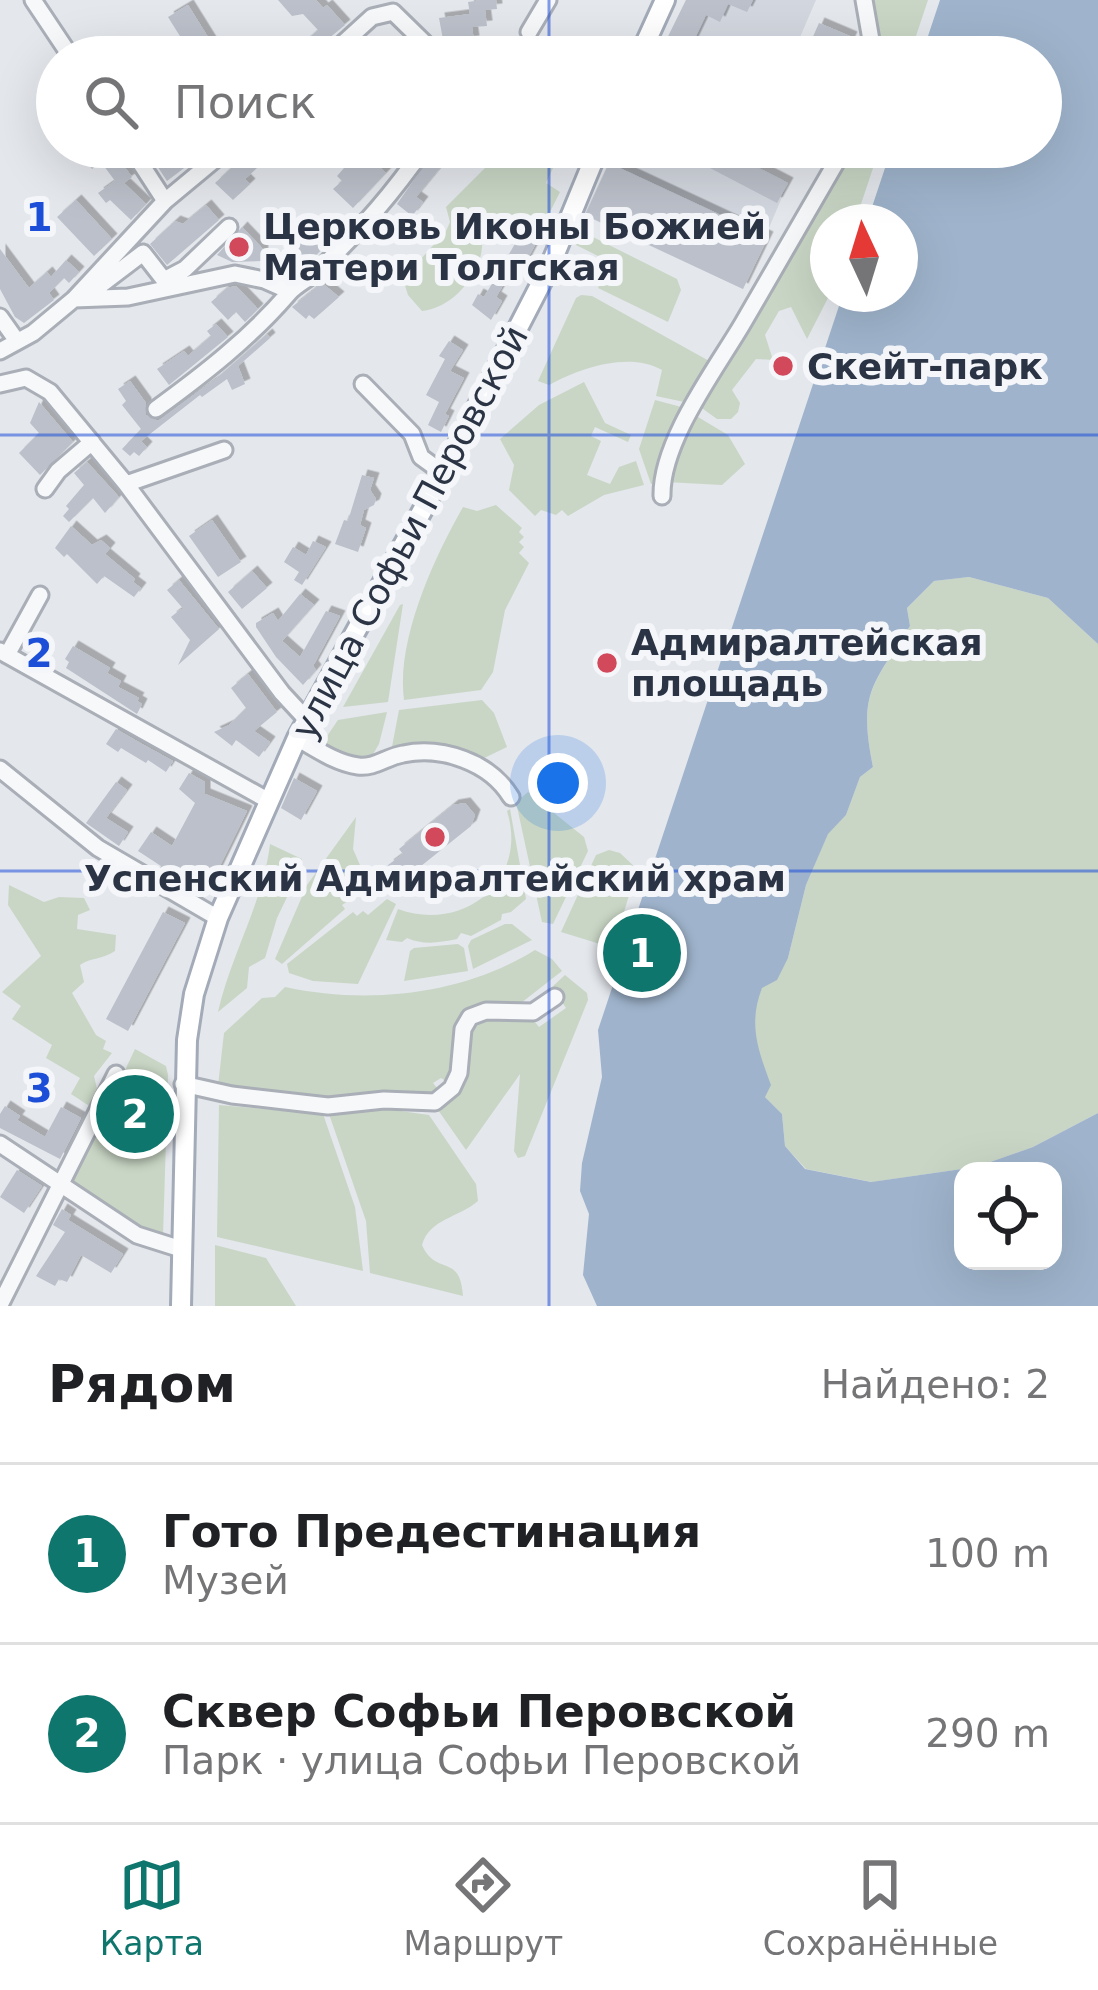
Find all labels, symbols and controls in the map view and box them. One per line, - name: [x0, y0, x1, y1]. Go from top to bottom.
- search box: [36, 36, 1062, 168]
- icon: search: [78, 69, 144, 135]
- text: Поиск: [174, 76, 317, 129]
- text: 1: [25, 195, 53, 240]
- north arrow: [810, 204, 918, 312]
- place label: Церковь Иконы Божией Матери Толгская: [263, 206, 766, 288]
- marker: Церковь Иконы Божией Матери Толгская: [226, 234, 252, 260]
- street label: улица Софьи Перовской: [283, 319, 536, 746]
- place label: Скейт-парк: [807, 346, 1043, 387]
- marker: Скейт-парк: [770, 353, 796, 379]
- place label: Адмиралтейская площадь: [631, 622, 983, 704]
- text: 2: [25, 631, 53, 676]
- marker: Адмиралтейская площадь: [594, 650, 620, 676]
- your location: [528, 753, 588, 813]
- marker: Успенский Адмиралтейский храм: [422, 824, 448, 850]
- place label: Успенский Адмиралтейский храм: [84, 858, 786, 899]
- pin: 1: [603, 908, 681, 998]
- text: 3: [25, 1066, 53, 1111]
- pin: 2: [96, 1069, 174, 1159]
- map controls: [954, 1162, 1062, 1270]
- button: locate: [954, 1162, 1062, 1270]
- text: Рядом: [48, 1355, 236, 1414]
- text: Найдено: 2: [821, 1362, 1050, 1407]
- text: Гото Предестинация: [162, 1505, 701, 1558]
- text: 1: [73, 1531, 101, 1576]
- text: 100 m: [925, 1531, 1050, 1576]
- text: Музей: [162, 1558, 289, 1603]
- text: Сквер Софьи Перовской: [162, 1685, 796, 1738]
- text: 2: [73, 1711, 101, 1756]
- text: 290 m: [925, 1711, 1050, 1756]
- text: Парк · улица Софьи Перовской: [162, 1738, 801, 1783]
- tab: Карта: [100, 1852, 204, 1963]
- tab: Маршрут: [404, 1852, 563, 1963]
- tab: Сохранённые: [763, 1852, 998, 1963]

